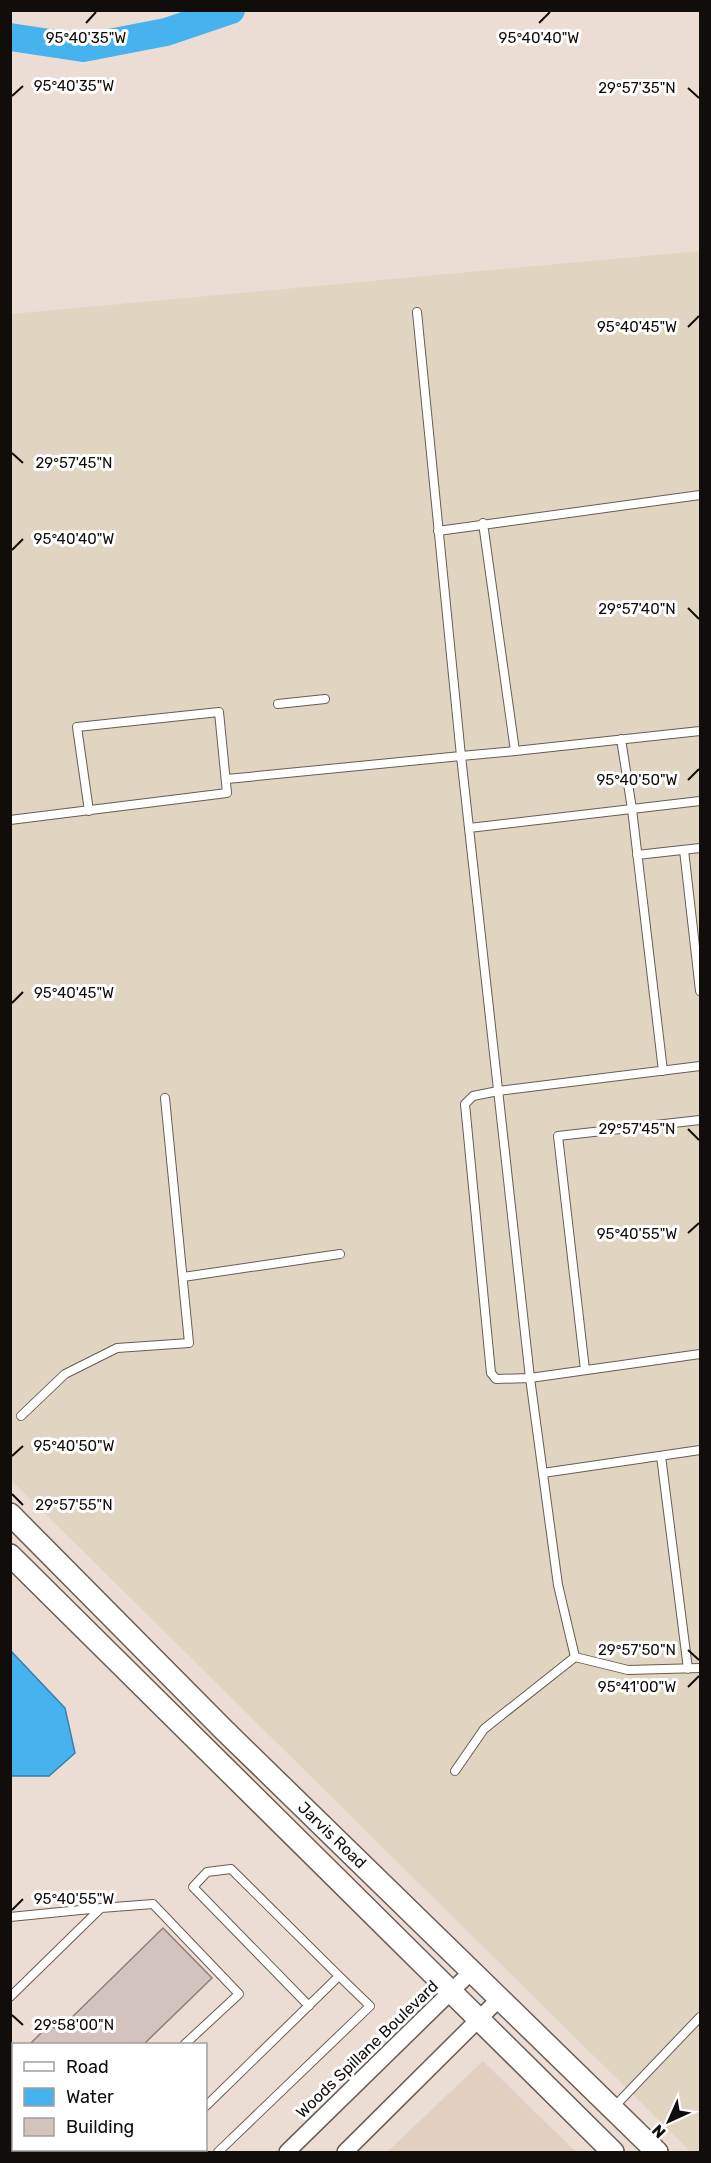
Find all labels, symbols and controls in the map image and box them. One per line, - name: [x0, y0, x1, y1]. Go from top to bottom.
- text: 95°40'35"W: [46, 29, 126, 47]
- text: 95°40'40"W: [499, 29, 579, 47]
- text: 95°40'35"W: [34, 77, 114, 95]
- text: 29°57'35"N: [598, 79, 676, 97]
- text: 95°40'45"W: [597, 318, 677, 336]
- text: 29°57'45"N: [36, 454, 112, 472]
- text: 95°40'40"W: [34, 530, 114, 548]
- text: 29°57'40"N: [598, 600, 676, 618]
- text: 95°40'50"W: [596, 771, 678, 789]
- text: 95°40'45"W: [34, 984, 114, 1002]
- text: 29°57'45"N: [599, 1120, 675, 1138]
- text: 95°40'55"W: [597, 1225, 677, 1243]
- text: 95°40'50"W: [33, 1437, 115, 1455]
- text: 29°57'55"N: [35, 1496, 113, 1514]
- text: 29°57'50"N: [598, 1641, 676, 1659]
- text: 95°41'00"W: [598, 1678, 676, 1696]
- street label: Jarvis Road: [294, 1798, 370, 1872]
- text: 95°40'55"W: [34, 1890, 114, 1908]
- street label: Woods Spillane Boulevard: [292, 1976, 442, 2122]
- text: 29°58'00"N: [34, 2016, 114, 2034]
- legend: [12, 2043, 207, 2151]
- text: Road: [66, 2056, 109, 2078]
- text: Water: [66, 2086, 114, 2108]
- north arrow: [639, 2091, 699, 2151]
- text: Building: [66, 2116, 134, 2138]
- text: N: [648, 2120, 670, 2142]

